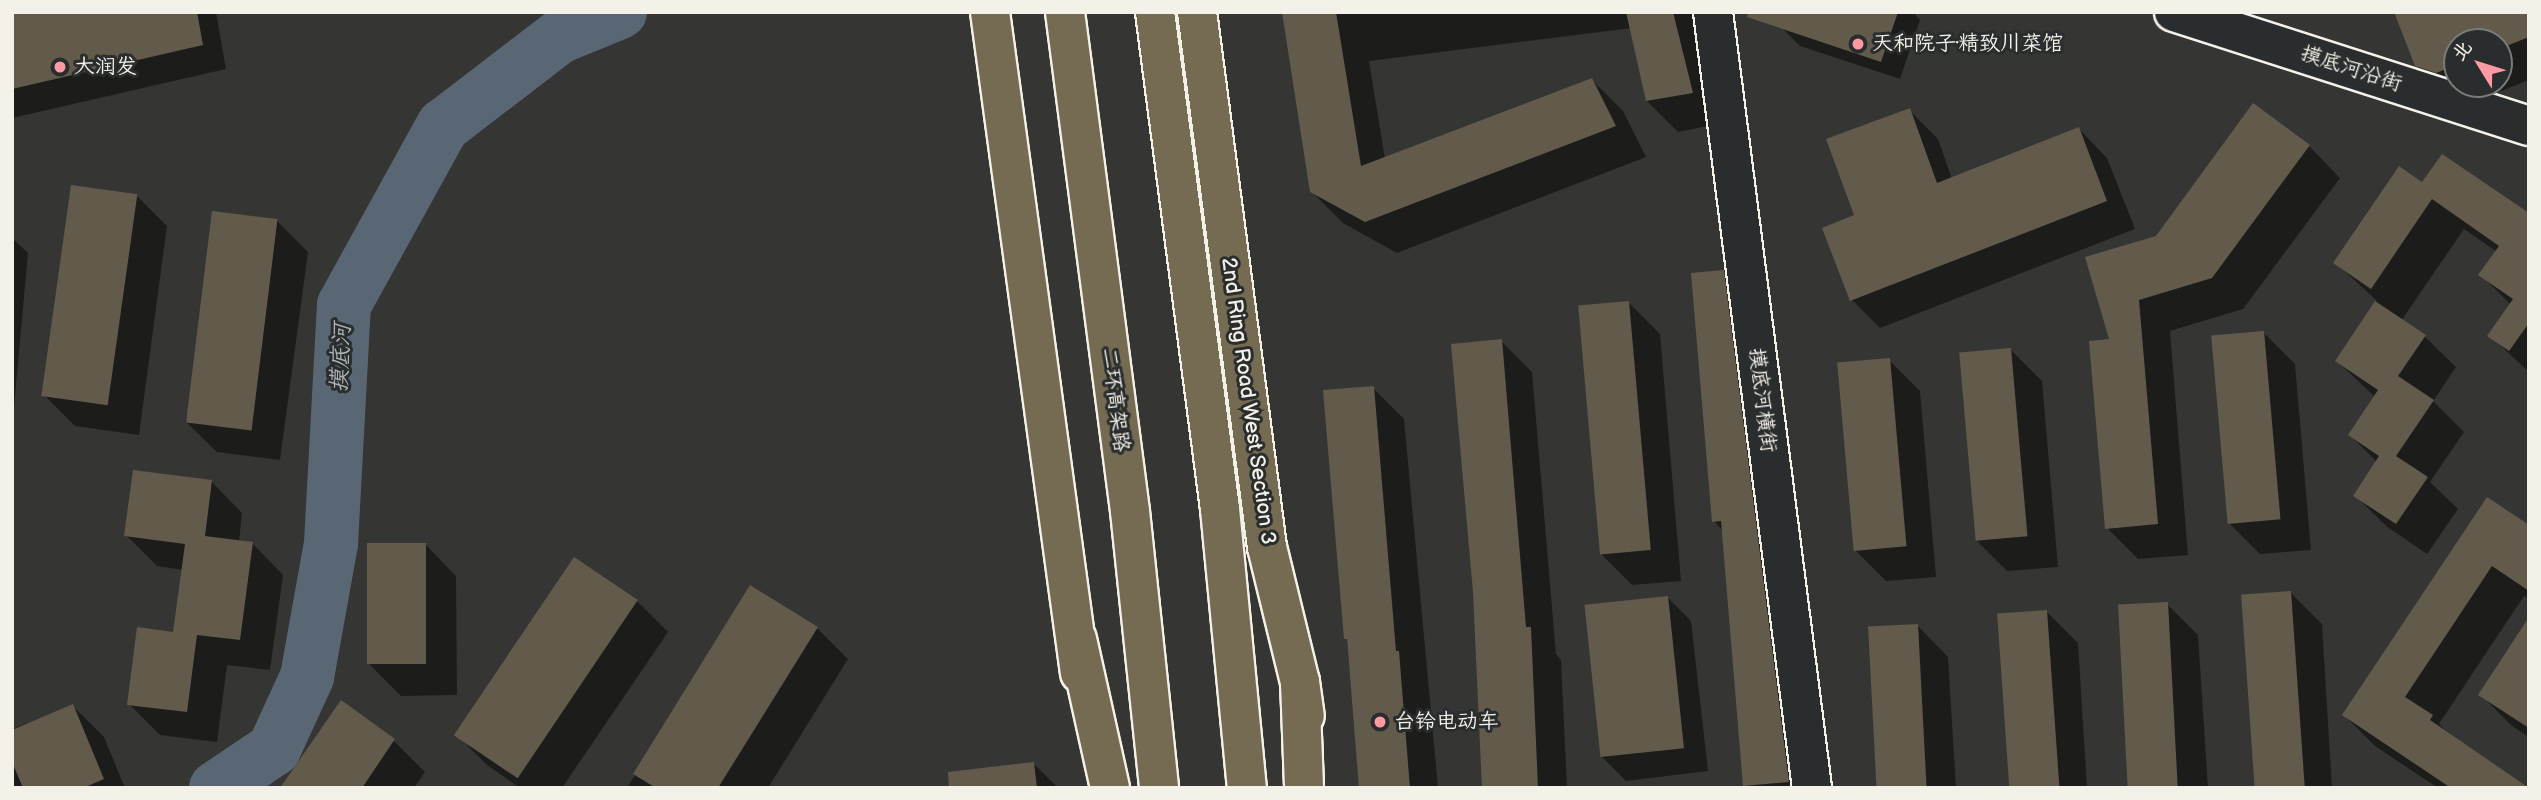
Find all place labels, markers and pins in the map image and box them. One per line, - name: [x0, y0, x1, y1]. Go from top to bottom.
- place label: 天和院子·精致川菜馆: [1872, 31, 2063, 57]
- marker: 天和院子·精致川菜馆: [1850, 36, 1866, 52]
- place label: 大润发: [74, 54, 137, 80]
- marker: 大润发: [52, 59, 68, 75]
- place label: 台铃电动车: [1394, 709, 1499, 735]
- marker: 台铃电动车: [1372, 714, 1388, 730]

